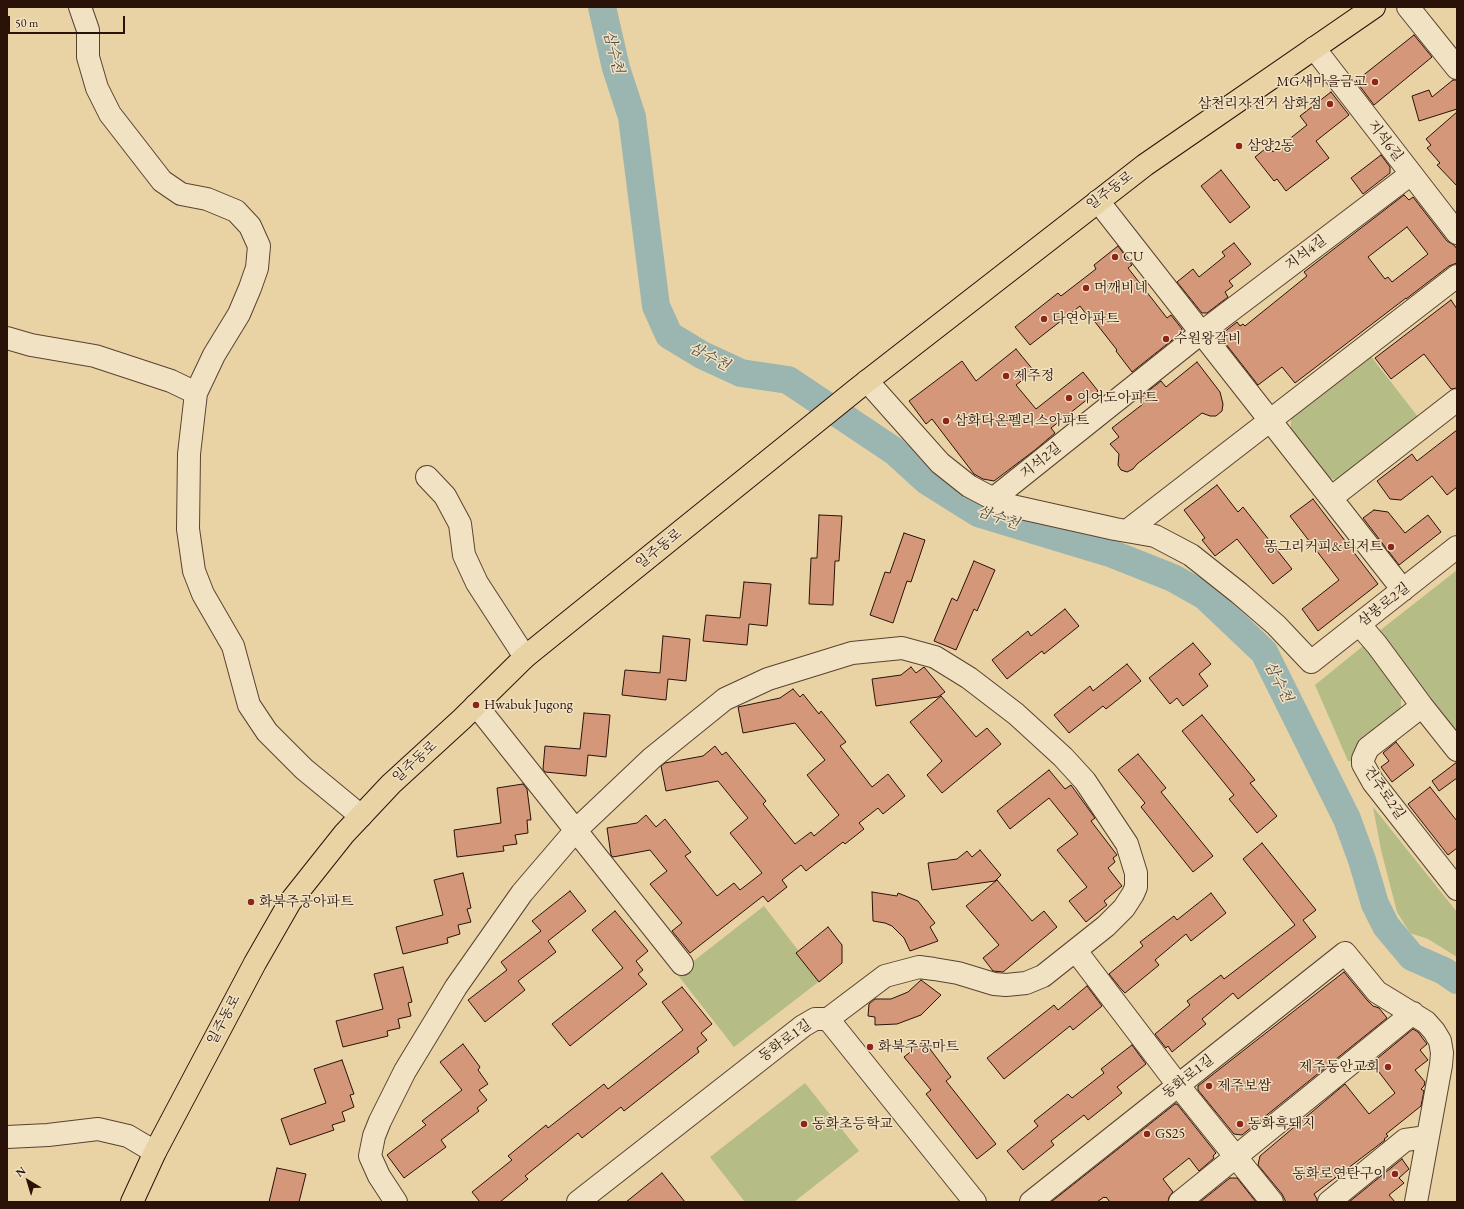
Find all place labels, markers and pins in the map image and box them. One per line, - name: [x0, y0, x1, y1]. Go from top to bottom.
- place label: MG새마을금고: [1277, 74, 1367, 90]
- marker: MG새마을금고: [1370, 77, 1380, 87]
- place label: 삼천리자전거 삼화점: [1197, 96, 1322, 112]
- marker: 삼천리자전거 삼화점: [1325, 99, 1335, 109]
- place label: 삼양2동: [1247, 138, 1294, 154]
- marker: 삼양2동: [1234, 141, 1244, 151]
- place label: CU: [1123, 249, 1143, 265]
- marker: CU: [1110, 252, 1120, 262]
- place label: 머깨비네: [1094, 280, 1148, 296]
- marker: 머깨비네: [1081, 283, 1091, 293]
- place label: 다연아파트: [1052, 311, 1120, 327]
- marker: 다연아파트: [1039, 314, 1049, 324]
- place label: 수원왕갈비: [1174, 331, 1242, 347]
- marker: 수원왕갈비: [1161, 334, 1171, 344]
- place label: 제주정: [1014, 368, 1055, 384]
- marker: 제주정: [1001, 371, 1011, 381]
- place label: 이어도아파트: [1077, 390, 1158, 406]
- marker: 이어도아파트: [1064, 393, 1074, 403]
- place label: 삼화다온펠리스아파트: [954, 413, 1089, 429]
- marker: 삼화다온펠리스아파트: [941, 416, 951, 426]
- place label: 똥그리커피&디저트: [1264, 539, 1383, 555]
- marker: 똥그리커피&디저트: [1386, 542, 1396, 552]
- place label: Hwabuk Jugong: [484, 697, 573, 713]
- marker: Hwabuk Jugong: [471, 700, 481, 710]
- place label: 화북주공아파트: [259, 894, 354, 910]
- marker: 화북주공아파트: [246, 897, 256, 907]
- place label: 화북주공마트: [878, 1039, 959, 1055]
- marker: 화북주공마트: [865, 1042, 875, 1052]
- place label: 제주동안교회: [1299, 1059, 1380, 1075]
- marker: 제주동안교회: [1383, 1062, 1393, 1072]
- place label: 제주보쌈: [1217, 1078, 1271, 1094]
- marker: 제주보쌈: [1204, 1081, 1214, 1091]
- place label: 동화초등학교: [812, 1116, 893, 1132]
- place label: 동화흑돼지: [1248, 1116, 1316, 1132]
- marker: 동화초등학교: [799, 1119, 809, 1129]
- marker: 동화흑돼지: [1235, 1119, 1245, 1129]
- place label: GS25: [1155, 1126, 1185, 1142]
- marker: GS25: [1142, 1129, 1152, 1139]
- place label: 동화로연탄구이: [1292, 1166, 1387, 1182]
- marker: 동화로연탄구이: [1390, 1169, 1400, 1179]

